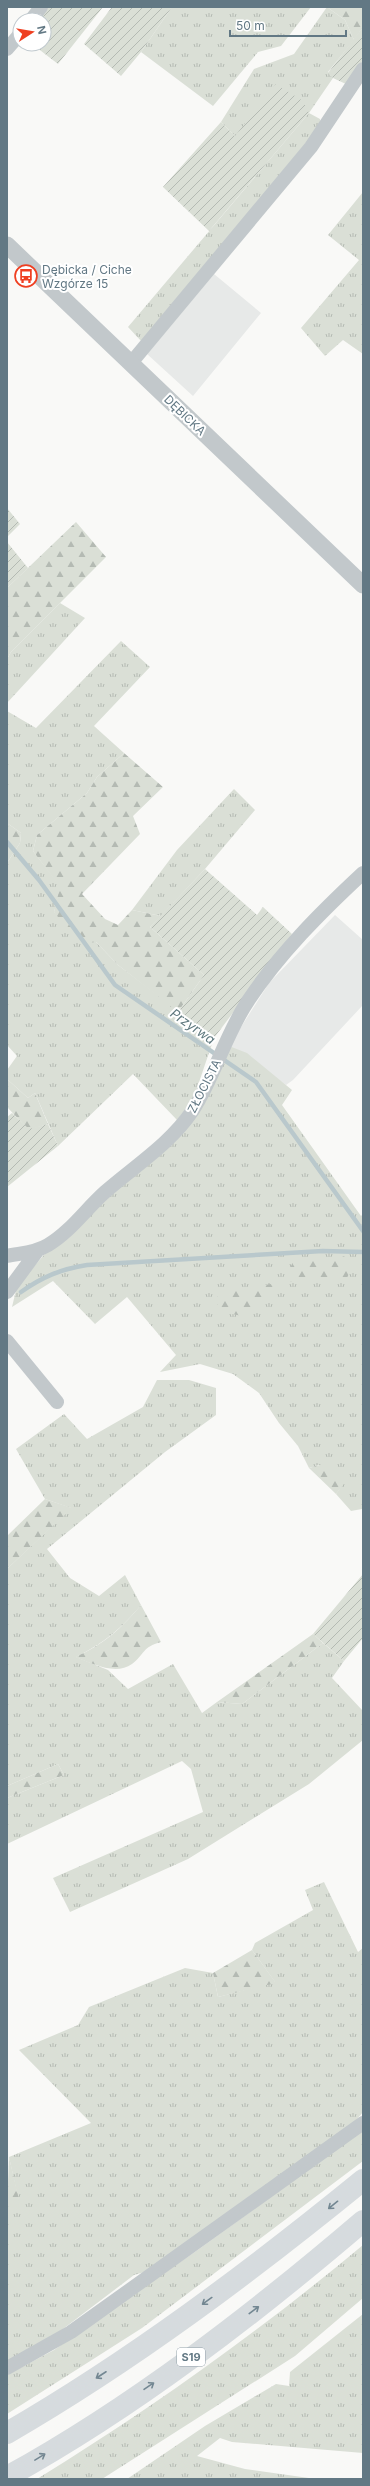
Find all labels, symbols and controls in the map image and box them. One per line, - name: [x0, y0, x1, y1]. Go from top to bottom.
- north arrow: [12, 12, 52, 52]
- scale bar: [230, 12, 346, 38]
- text: 50 m: [236, 18, 265, 33]
- text: N: [34, 24, 50, 35]
- place label: Dębicka / Ciche Wzgórze 15: [42, 262, 132, 291]
- bus stop icon: Dębicka / Ciche Wzgórze 15: [13, 263, 39, 289]
- street label: DĘBICKA: [161, 392, 209, 438]
- water label: Przyrwa: [167, 1005, 219, 1047]
- street label: ZŁOCISTA: [184, 1057, 224, 1115]
- one-way arrow: [327, 2201, 338, 2209]
- one-way arrow: [202, 2297, 213, 2305]
- one-way arrow: [249, 2306, 260, 2314]
- road number: S19: [177, 2348, 205, 2366]
- one-way arrow: [95, 2371, 106, 2379]
- one-way arrow: [143, 2382, 154, 2390]
- one-way arrow: [34, 2453, 46, 2461]

